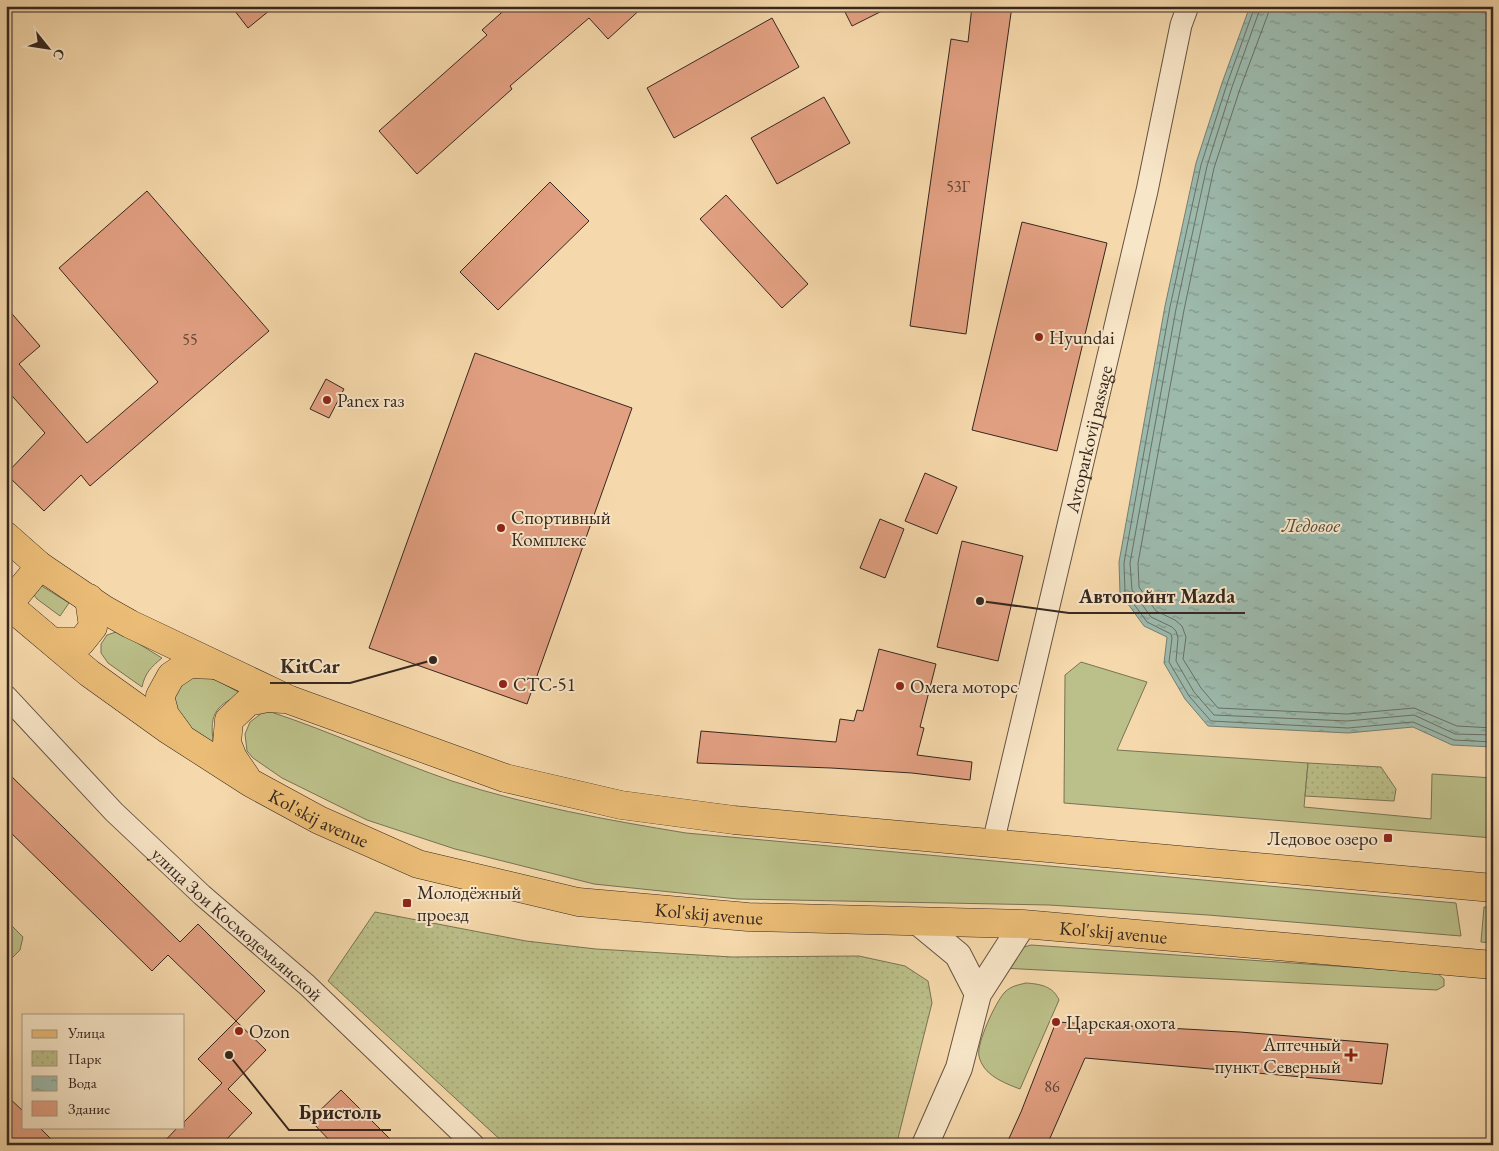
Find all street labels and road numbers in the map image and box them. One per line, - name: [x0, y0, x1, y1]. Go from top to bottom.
- street label: Avtoparkovij passage: [1059, 363, 1118, 516]
- street label: Kol'skij avenue: [264, 783, 373, 854]
- street label: улица Зои Космодемьянской: [146, 842, 328, 1007]
- street label: Kol'skij avenue: [654, 897, 763, 930]
- street label: Kol'skij avenue: [1058, 915, 1168, 950]

